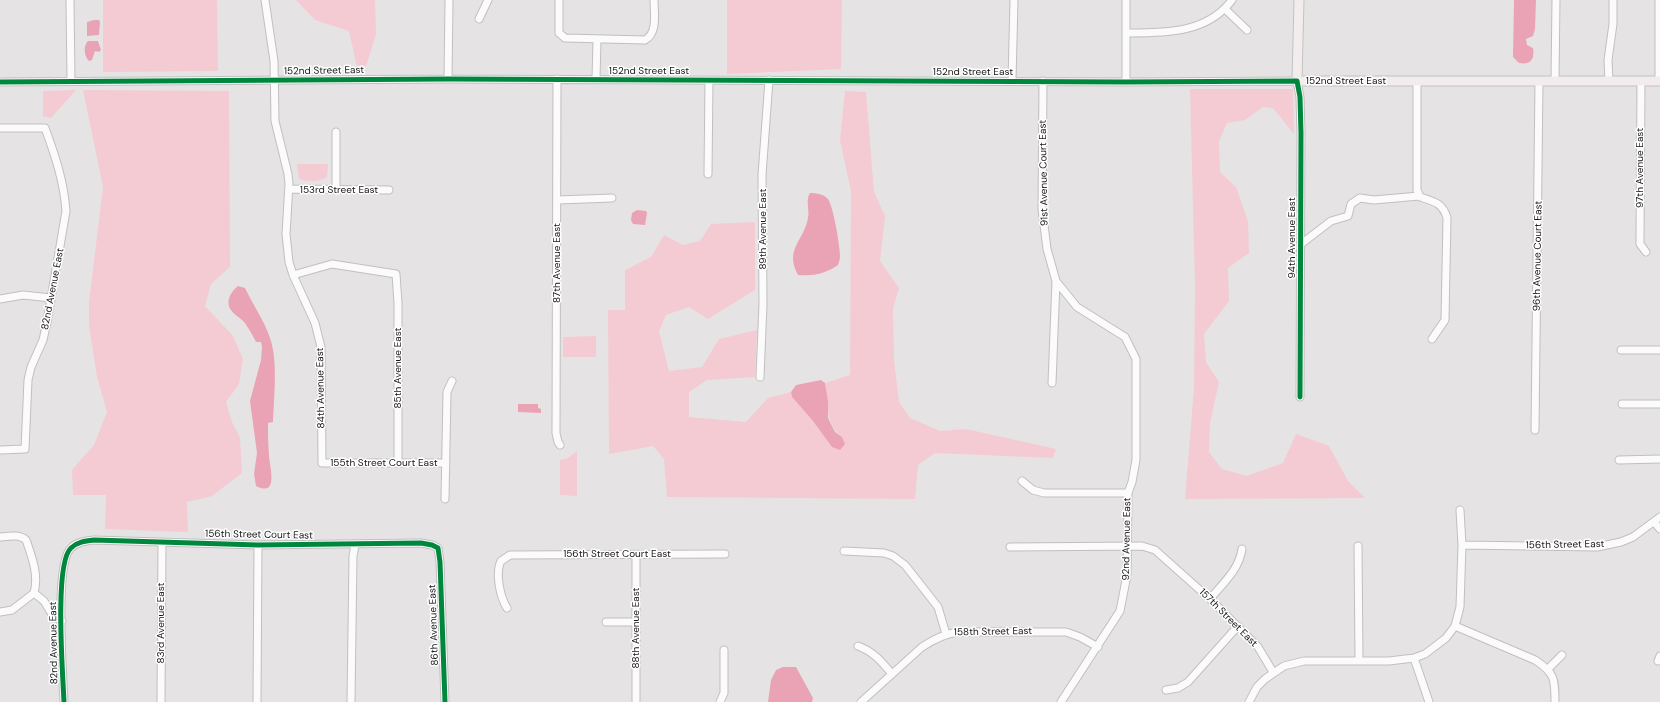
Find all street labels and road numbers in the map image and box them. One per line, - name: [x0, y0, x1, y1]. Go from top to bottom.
- street label: 152nd Street East: [284, 64, 364, 78]
- street label: 152nd Street East: [609, 65, 689, 77]
- street label: 152nd Street East: [933, 66, 1013, 78]
- street label: 152nd Street East: [1306, 75, 1386, 87]
- street label: 91st Avenue Court East: [1037, 120, 1051, 226]
- street label: 97th Avenue East: [1634, 128, 1646, 208]
- street label: 153rd Street East: [300, 184, 378, 196]
- street label: 89th Avenue East: [757, 189, 769, 269]
- street label: 94th Avenue East: [1286, 197, 1298, 279]
- street label: 96th Avenue Court East: [1531, 201, 1545, 311]
- street label: 87th Avenue East: [551, 223, 563, 303]
- street label: 82nd Avenue East: [39, 247, 67, 331]
- street label: 85th Avenue East: [392, 328, 404, 408]
- street label: 84th Avenue East: [314, 347, 328, 429]
- street label: 155th Street Court East: [330, 457, 438, 469]
- street label: 92nd Avenue East: [1120, 497, 1134, 581]
- street label: 156th Street Court East: [205, 528, 313, 542]
- street label: 156th Street East: [1526, 538, 1604, 552]
- street label: 156th Street Court East: [563, 548, 671, 560]
- street label: 83rd Avenue East: [155, 583, 167, 663]
- street label: 86th Avenue East: [427, 584, 441, 666]
- street label: 157th Street East: [1196, 586, 1260, 650]
- street label: 88th Avenue East: [630, 588, 642, 668]
- street label: 82nd Avenue East: [47, 602, 61, 684]
- street label: 158th Street East: [954, 625, 1032, 639]

